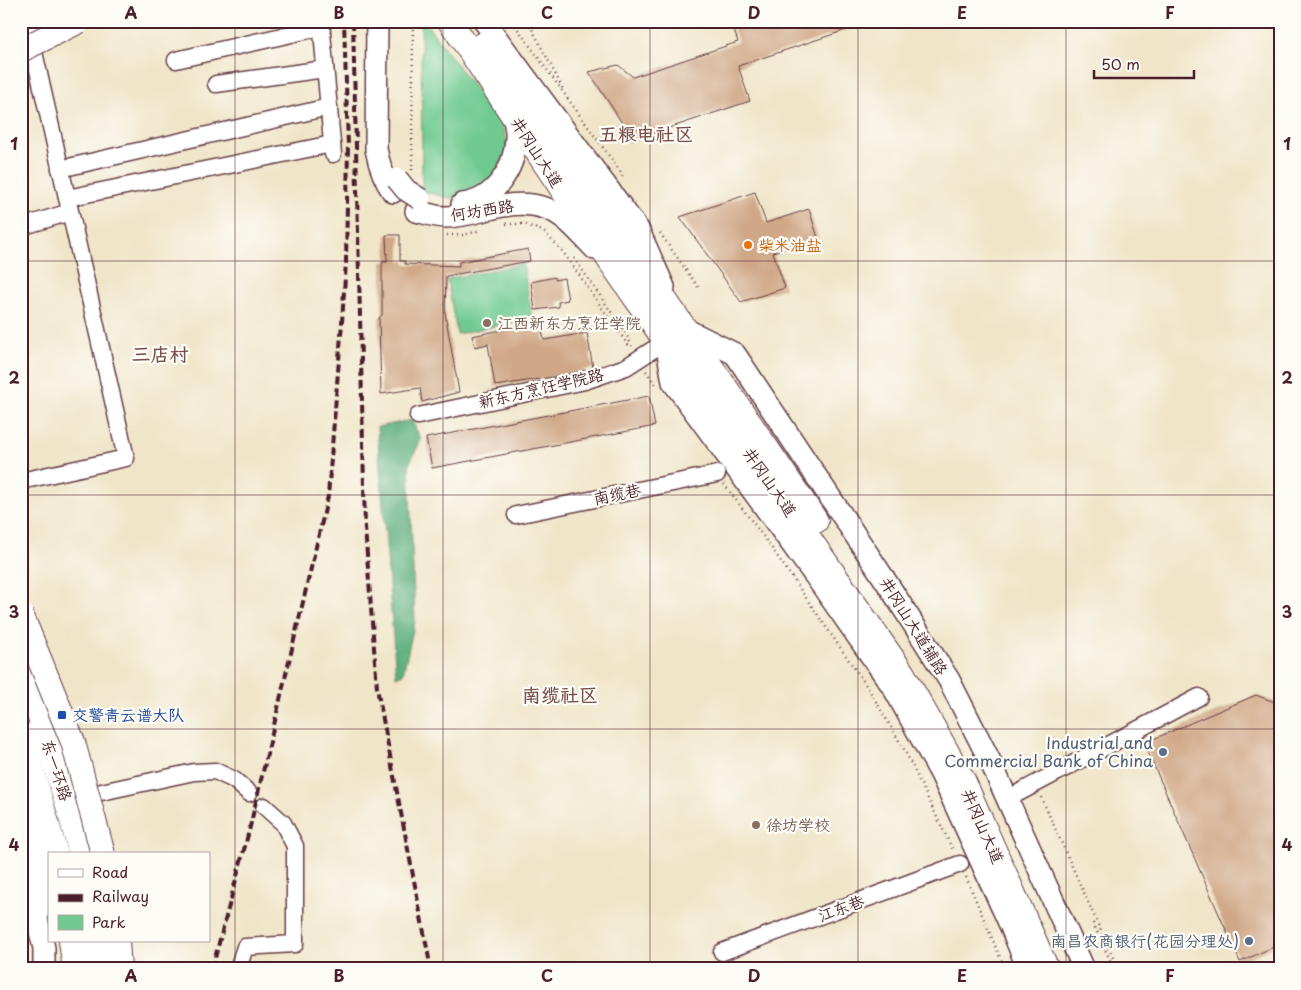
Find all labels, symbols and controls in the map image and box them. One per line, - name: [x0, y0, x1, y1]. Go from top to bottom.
- text: A: [125, 0, 138, 24]
- text: B: [334, 0, 345, 24]
- text: C: [541, 0, 553, 24]
- text: D: [748, 0, 760, 24]
- text: E: [957, 0, 967, 24]
- text: F: [1165, 0, 1175, 24]
- scale bar: [1094, 48, 1194, 80]
- text: 50 m: [1101, 52, 1140, 75]
- street label: 井冈山大道: [506, 111, 570, 192]
- district label: 五粮电社区: [598, 119, 694, 147]
- text: 1: [10, 131, 18, 155]
- text: 1: [1283, 131, 1291, 155]
- street label: 何坊西路: [448, 192, 515, 226]
- place label: 柴米油盐: [758, 232, 822, 256]
- marker: 柴米油盐: [742, 239, 754, 251]
- place label: 江西新东方烹饪学院: [497, 310, 641, 334]
- marker: 江西新东方烹饪学院: [481, 317, 493, 329]
- district label: 三店村: [131, 339, 189, 367]
- street label: 新东方烹饪学院路: [476, 361, 606, 413]
- text: 2: [8, 365, 20, 389]
- text: 2: [1281, 365, 1293, 389]
- street label: 井冈山大道: [738, 442, 804, 521]
- street label: 南缆巷: [591, 476, 643, 510]
- street label: 井冈山大道辅路: [875, 572, 955, 679]
- text: 3: [9, 599, 19, 623]
- text: 3: [1282, 599, 1292, 623]
- district label: 南缆社区: [522, 680, 598, 708]
- place label: 交警青云谱大队: [72, 702, 184, 726]
- marker: 交警青云谱大队: [56, 709, 68, 721]
- place label: Industrial and Commercial Bank of China: [944, 730, 1153, 772]
- street label: 东一环路: [37, 736, 79, 804]
- marker: Industrial and Commercial Bank of China: [1157, 746, 1169, 758]
- street label: 井冈山大道: [957, 784, 1011, 867]
- place label: 徐坊学校: [766, 812, 830, 836]
- marker: 徐坊学校: [750, 819, 762, 831]
- text: 4: [9, 832, 20, 856]
- text: 4: [1282, 832, 1293, 856]
- legend: [48, 852, 210, 942]
- text: Road: [92, 860, 128, 883]
- text: Railway: [92, 884, 149, 907]
- street label: 江东巷: [814, 888, 867, 927]
- text: Park: [92, 910, 126, 933]
- place label: 南昌农商银行(花园分理处): [1050, 928, 1239, 952]
- marker: 南昌农商银行(花园分理处): [1243, 935, 1255, 947]
- text: A: [125, 963, 138, 987]
- text: B: [334, 963, 345, 987]
- text: C: [541, 963, 553, 987]
- text: D: [748, 963, 760, 987]
- text: E: [957, 963, 967, 987]
- text: F: [1165, 963, 1175, 987]

